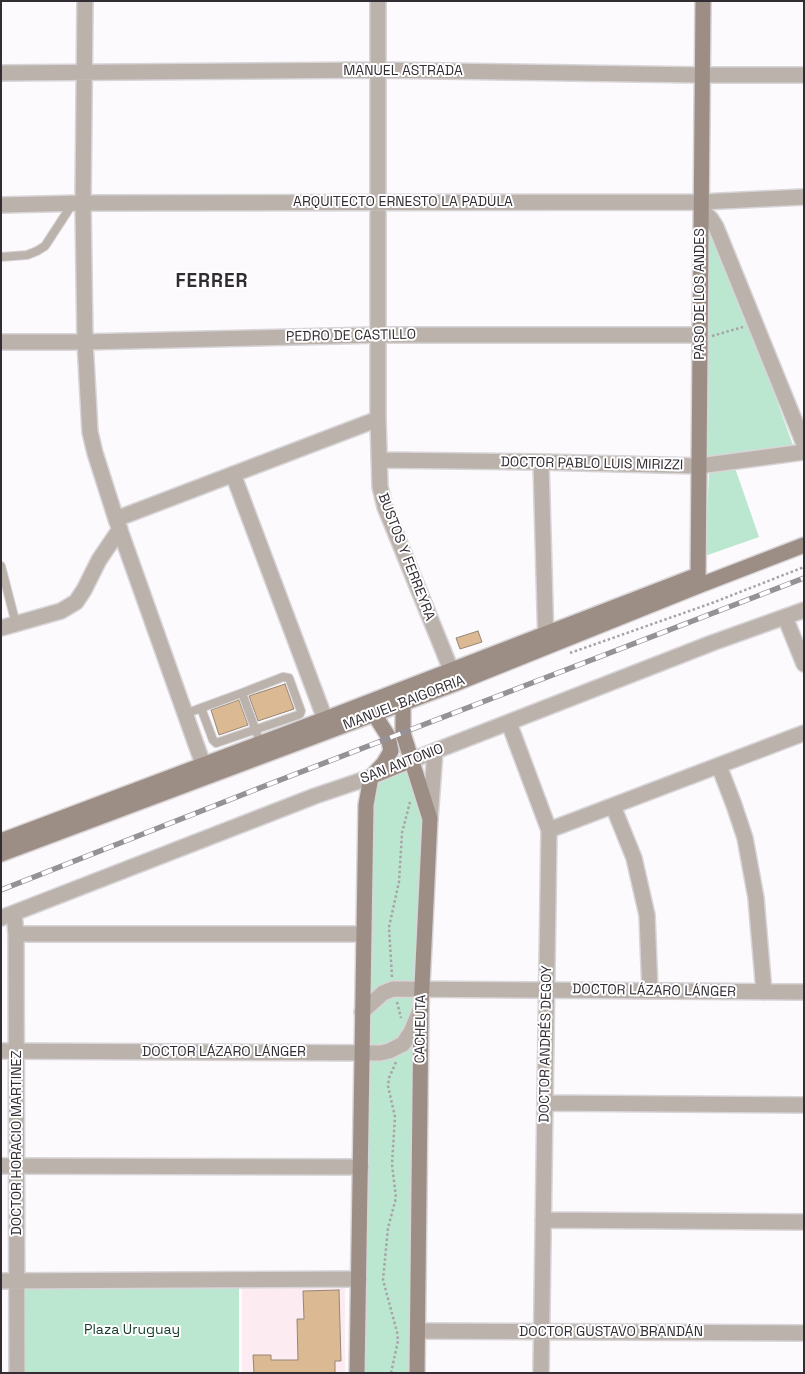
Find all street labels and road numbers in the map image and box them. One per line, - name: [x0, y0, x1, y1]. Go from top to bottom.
- street label: MANUEL ASTRADA: [343, 63, 463, 79]
- street label: ARQUITECTO ERNESTO LA PADULA: [293, 194, 513, 210]
- street label: PASO DE LOS ANDES: [692, 228, 708, 360]
- street label: PEDRO DE CASTILLO: [286, 326, 416, 346]
- street label: DOCTOR PABLO LUIS MIRIZZI: [501, 454, 683, 474]
- street label: BUSTOS Y FERREYRA: [374, 491, 438, 623]
- street label: MANUEL BAIGORRIA: [341, 672, 467, 734]
- street label: SAN ANTONIO: [358, 740, 446, 788]
- street label: DOCTOR ANDRÉS DEGOY: [536, 965, 556, 1123]
- street label: DOCTOR LÁZARO LÁNGER: [572, 981, 736, 1001]
- street label: CACHEUTA: [412, 994, 430, 1064]
- street label: DOCTOR LÁZARO LÁNGER: [142, 1044, 306, 1060]
- street label: DOCTOR HORACIO MARTINEZ: [9, 1051, 25, 1235]
- street label: DOCTOR GUSTAVO BRANDÁN: [519, 1324, 703, 1340]

